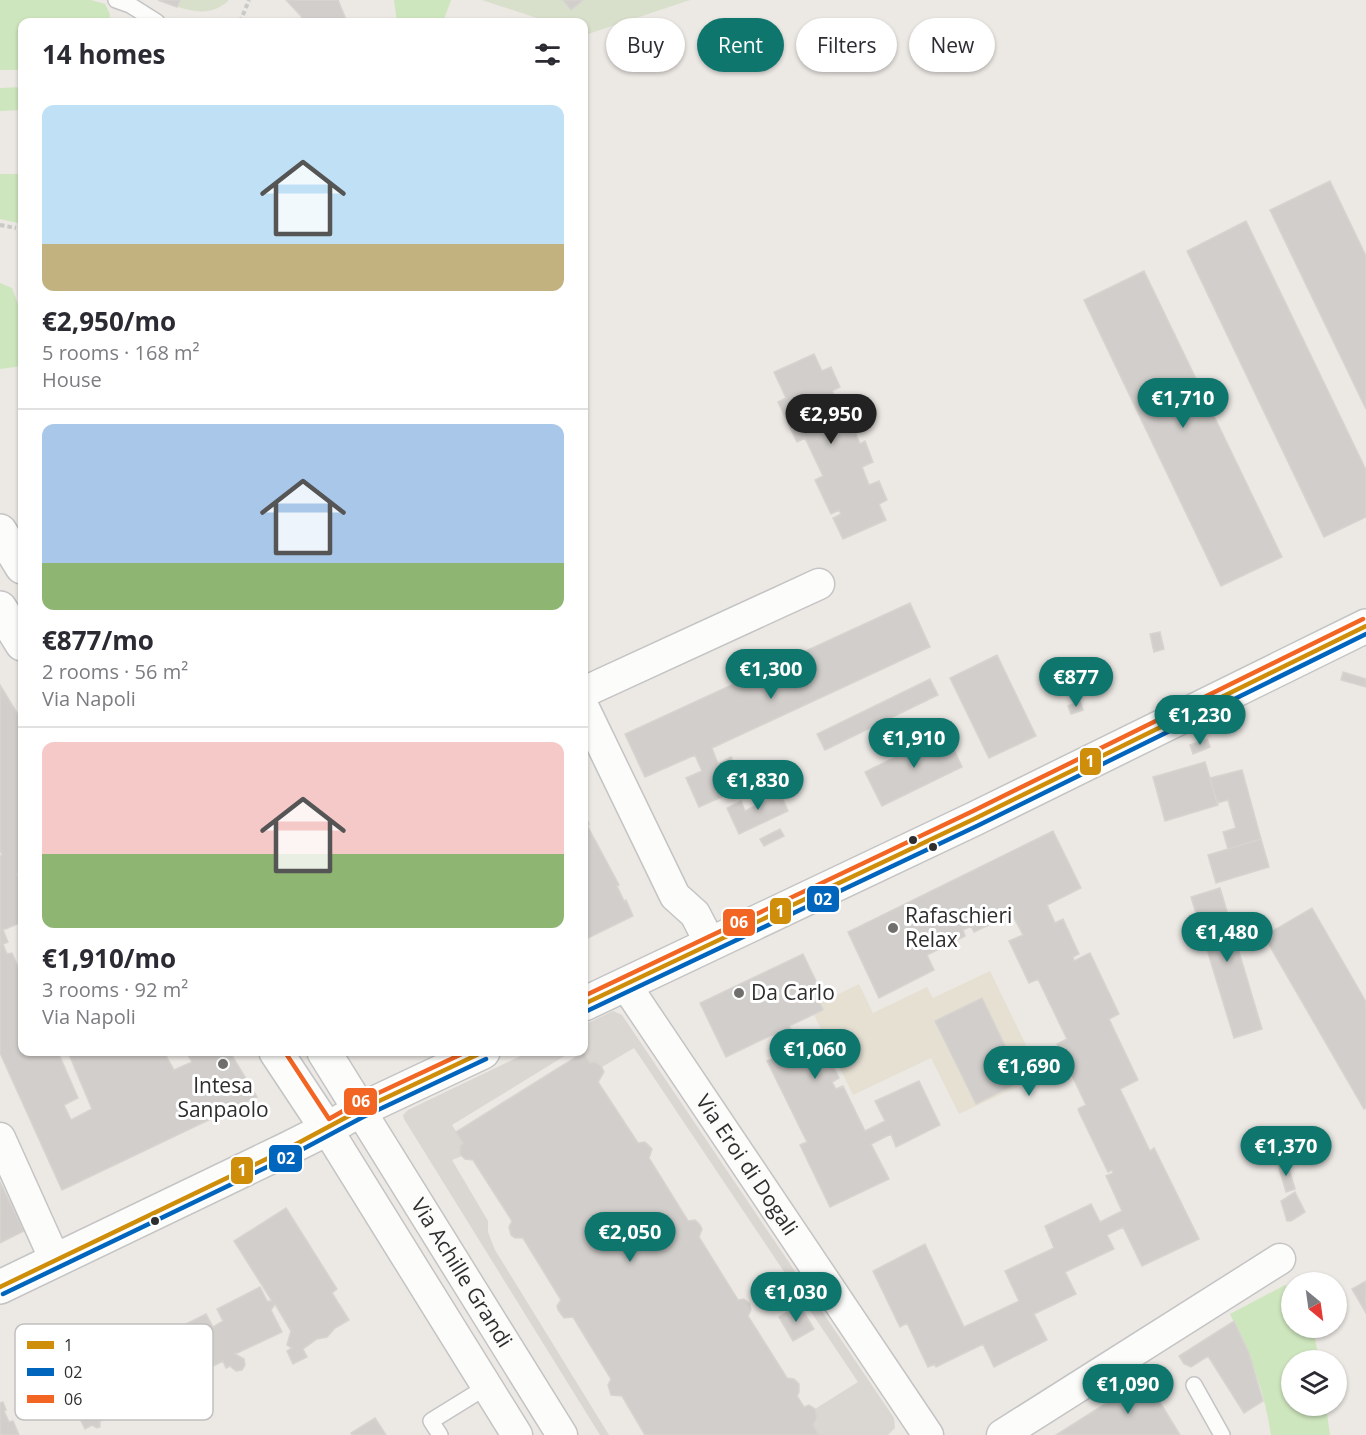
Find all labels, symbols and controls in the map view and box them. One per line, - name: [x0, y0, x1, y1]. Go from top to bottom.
- chip: Buy: [606, 18, 685, 72]
- chip: Rent: [697, 18, 784, 72]
- chip: Filters: [796, 18, 897, 72]
- chip: New: [909, 18, 995, 72]
- text: 14 homes: [42, 36, 166, 72]
- icon: filters: [531, 38, 564, 71]
- icon: home: [249, 144, 357, 252]
- text: €2,950/mo: [42, 303, 176, 339]
- text: 5 rooms · 168 m²: [42, 339, 200, 366]
- text: House: [42, 366, 102, 393]
- pin: €1,710: [1134, 378, 1232, 429]
- text: €1,710: [1152, 384, 1214, 411]
- pin: €2,950: [782, 394, 880, 445]
- text: €2,950: [800, 400, 862, 427]
- icon: home: [249, 463, 357, 571]
- text: €877/mo: [42, 622, 154, 658]
- pin: €1,300: [722, 649, 820, 700]
- text: €1,300: [740, 655, 802, 682]
- pin: €877: [1040, 657, 1112, 708]
- text: 2 rooms · 56 m²: [42, 658, 188, 685]
- text: €877: [1053, 663, 1099, 690]
- text: Via Napoli: [42, 685, 136, 712]
- pin: €1,230: [1151, 695, 1249, 746]
- text: €1,230: [1169, 701, 1231, 728]
- pin: €1,910: [865, 718, 963, 769]
- text: €1,910: [883, 724, 945, 751]
- line badge: 1: [1079, 747, 1102, 776]
- text: 1: [1085, 750, 1095, 772]
- pin: €1,830: [709, 760, 807, 811]
- text: €1,830: [727, 766, 789, 793]
- icon: home: [249, 781, 357, 889]
- unlabelled marker: [907, 834, 919, 846]
- unlabelled marker: [927, 841, 939, 853]
- line badge: 02: [806, 885, 840, 913]
- text: 02: [814, 888, 832, 910]
- line badge: 1: [769, 897, 792, 925]
- text: 1: [775, 900, 785, 922]
- place label: Rafaschieri Relax: [905, 901, 1012, 953]
- line badge: 06: [722, 908, 756, 937]
- text: 06: [730, 911, 748, 933]
- pin: €1,480: [1178, 912, 1276, 963]
- text: €1,480: [1196, 918, 1258, 945]
- marker: Rafaschieri Relax: [886, 921, 900, 935]
- text: €1,910/mo: [42, 940, 176, 976]
- text: 3 rooms · 92 m²: [42, 976, 188, 1003]
- place label: Da Carlo: [751, 978, 835, 1006]
- marker: Da Carlo: [732, 986, 746, 1000]
- text: Via Napoli: [42, 1003, 136, 1030]
- pin: €1,060: [766, 1029, 864, 1080]
- text: €1,060: [784, 1035, 846, 1062]
- pin: €1,690: [980, 1046, 1078, 1097]
- text: €1,690: [998, 1052, 1060, 1079]
- marker: Intesa Sanpaolo: [216, 1057, 230, 1071]
- place label: Intesa Sanpaolo: [177, 1071, 269, 1123]
- line badge: 06: [343, 1087, 378, 1116]
- street label: Via Eroi di Dogali: [690, 1089, 805, 1240]
- text: 06: [352, 1090, 370, 1112]
- pin: €1,370: [1237, 1126, 1335, 1177]
- text: €1,370: [1255, 1132, 1317, 1159]
- line badge: 02: [268, 1144, 303, 1173]
- text: 02: [277, 1147, 295, 1169]
- line badge: 1: [230, 1156, 254, 1185]
- text: 1: [237, 1159, 247, 1181]
- street label: Via Achille Grandi: [405, 1193, 519, 1353]
- pin: €2,050: [581, 1212, 679, 1263]
- unlabelled marker: [149, 1215, 161, 1227]
- text: €2,050: [599, 1218, 661, 1245]
- pin: €1,030: [747, 1272, 845, 1323]
- north arrow: [1281, 1272, 1347, 1338]
- map controls: [1281, 1272, 1347, 1416]
- text: €1,030: [765, 1278, 827, 1305]
- legend: [15, 1324, 213, 1420]
- text: 1: [64, 1334, 73, 1356]
- button: layers: [1281, 1350, 1347, 1416]
- text: 02: [64, 1361, 82, 1383]
- pin: €1,090: [1079, 1364, 1177, 1415]
- text: €1,090: [1097, 1370, 1159, 1397]
- text: 06: [64, 1388, 82, 1410]

